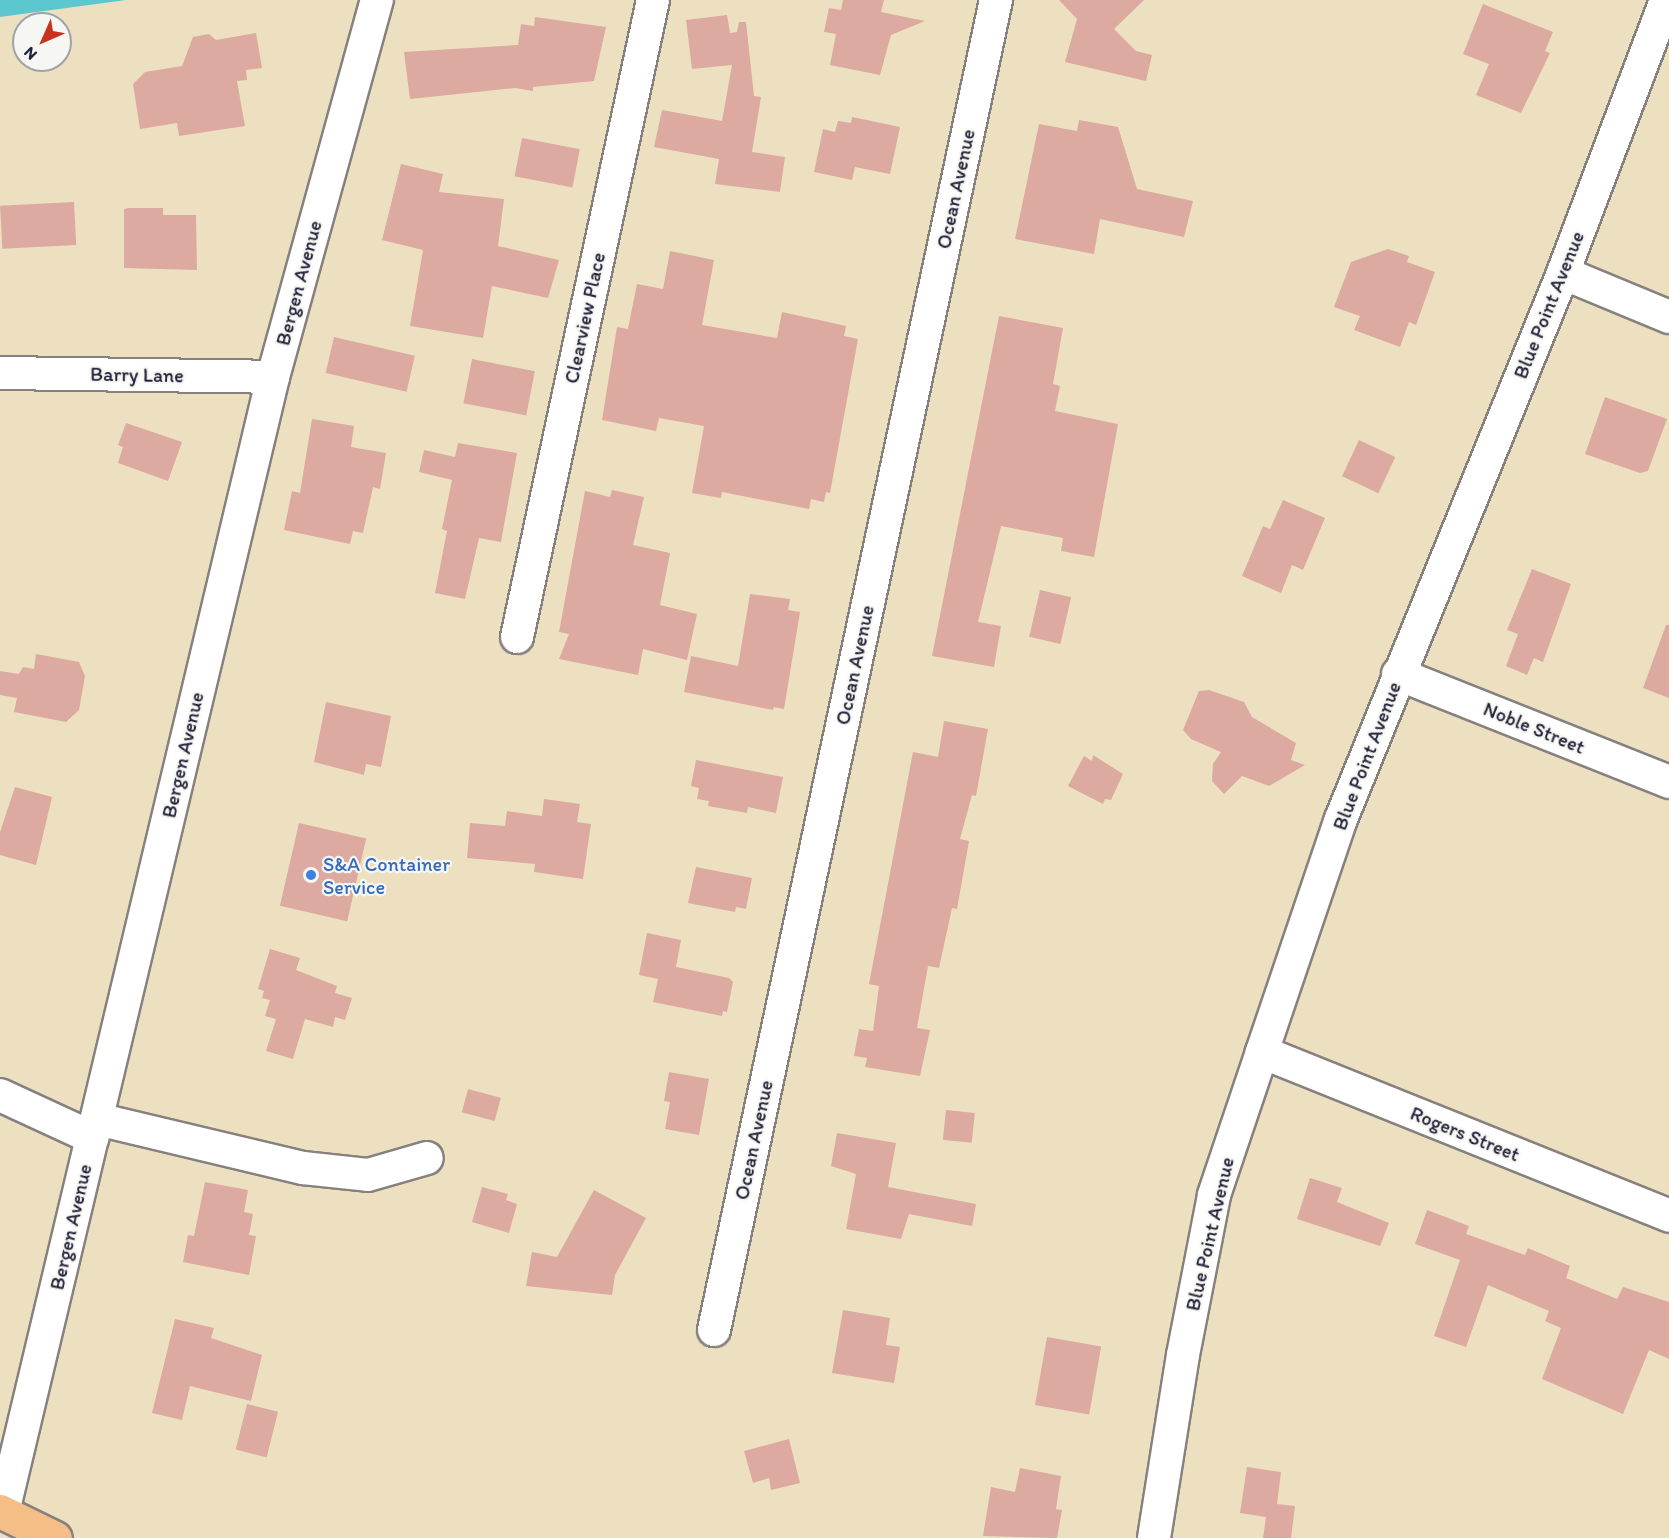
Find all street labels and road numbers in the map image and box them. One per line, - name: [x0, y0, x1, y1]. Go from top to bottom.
- street label: Ocean Avenue: [932, 127, 980, 251]
- street label: Bergen Avenue: [271, 218, 327, 348]
- street label: Blue Point Avenue: [1509, 228, 1589, 382]
- street label: Clearview Place: [559, 250, 611, 386]
- street label: Barry Lane: [90, 362, 184, 388]
- street label: Ocean Avenue: [831, 603, 879, 727]
- street label: Blue Point Avenue: [1328, 679, 1406, 833]
- street label: Bergen Avenue: [157, 690, 209, 820]
- street label: Noble Street: [1480, 697, 1588, 759]
- street label: Ocean Avenue: [730, 1078, 778, 1202]
- street label: Rogers Street: [1407, 1101, 1523, 1167]
- street label: Blue Point Avenue: [1181, 1155, 1239, 1313]
- street label: Bergen Avenue: [45, 1162, 97, 1292]

